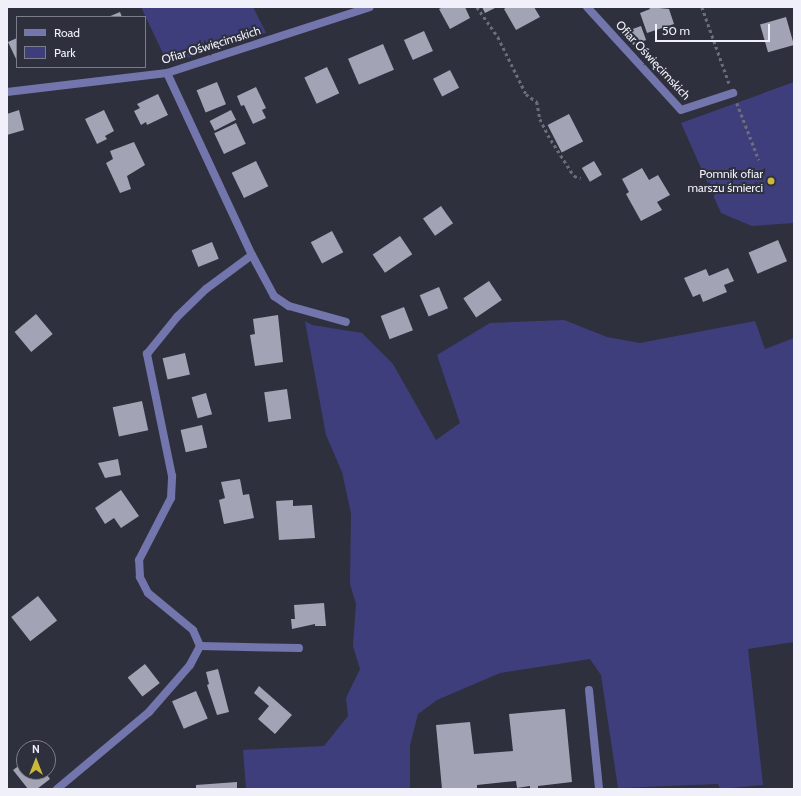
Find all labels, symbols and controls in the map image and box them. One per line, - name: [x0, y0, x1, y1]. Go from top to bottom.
- legend: [16, 16, 146, 68]
- scale bar: [657, 16, 772, 42]
- street label: Ofiar Oświęcimskich: [613, 17, 693, 103]
- street label: Ofiar Oświęcimskich: [160, 23, 262, 67]
- text: 50 m: [662, 23, 690, 38]
- text: Road: [54, 25, 80, 40]
- text: Park: [54, 45, 76, 60]
- place label: Pomnik ofiar marszu śmierci: [688, 167, 763, 195]
- marker: Pomnik ofiar marszu śmierci: [766, 176, 776, 186]
- north arrow: [16, 740, 56, 780]
- text: N: [32, 742, 40, 756]

